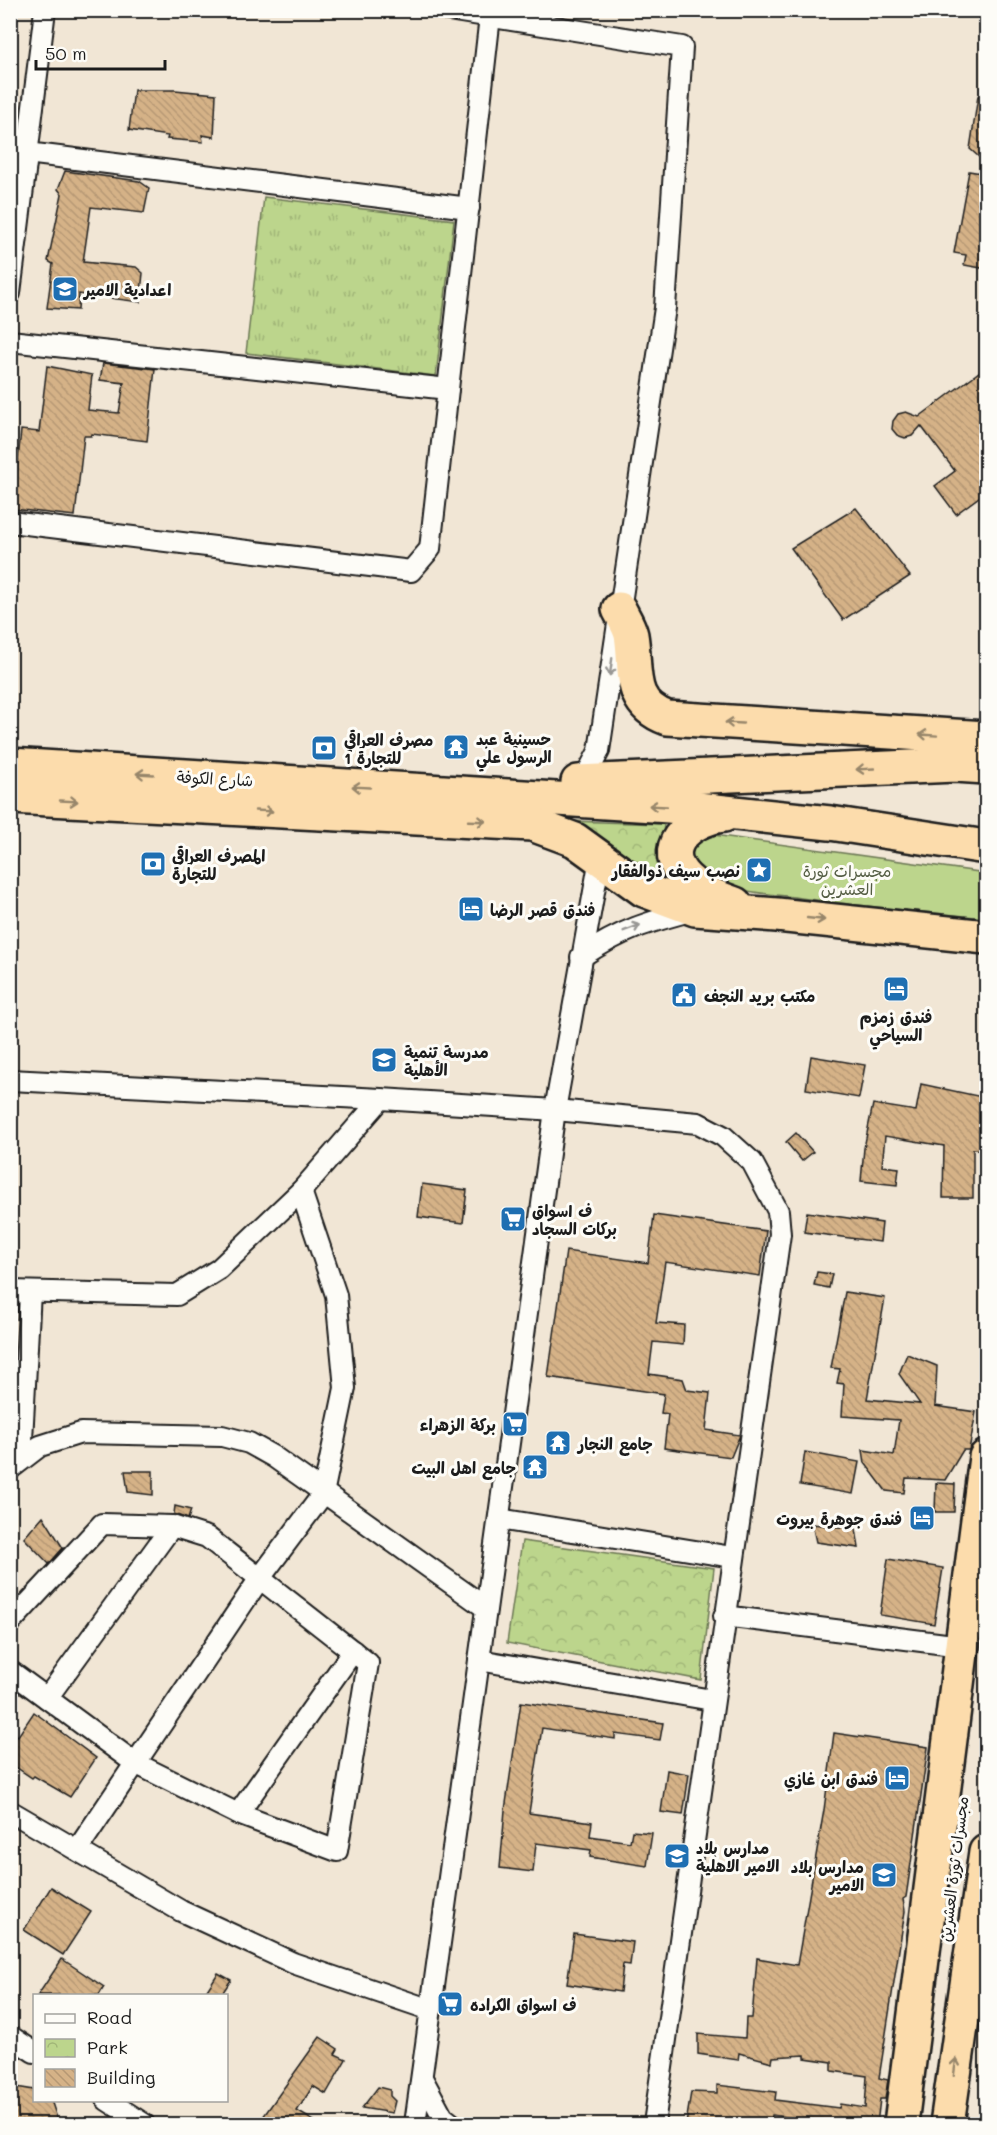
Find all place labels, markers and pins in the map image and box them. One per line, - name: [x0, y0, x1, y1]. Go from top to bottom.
- school or university icon: اعدادية الامير: [50, 274, 80, 304]
- place label: اعدادية الامير: [82, 279, 171, 300]
- place label: حسينية عبد الرسول علي: [476, 728, 552, 772]
- place label: مصرف العراقي للتجارة 1: [344, 729, 433, 768]
- temple icon: حسينية عبد الرسول علي: [441, 732, 471, 762]
- bank icon: مصرف العراقي للتجارة 1: [309, 733, 339, 763]
- place label: المصرف العراقي للتجارة: [172, 845, 265, 884]
- bank icon: المصرف العراقي للتجارة: [138, 849, 168, 879]
- place icon: نصب سيف ذوالفقار: [744, 855, 774, 885]
- place label: نصب سيف ذوالفقار: [610, 860, 740, 882]
- hotel icon: فندق قصر الرضا: [456, 894, 486, 924]
- place label: فندق قصر الرضا: [490, 899, 595, 920]
- hotel icon: فندق زمزم السياحي: [881, 974, 911, 1004]
- public building icon: مكتب بريد النجف: [669, 980, 699, 1010]
- place label: مكتب بريد النجف: [704, 985, 815, 1006]
- place label: فندق زمزم السياحي: [860, 1006, 932, 1050]
- place label: مدرسة تنمية الأهلية: [404, 1041, 489, 1080]
- school or university icon: مدرسة تنمية الأهلية: [369, 1045, 399, 1075]
- place label: ف اسواق بركات السجاد: [532, 1200, 617, 1239]
- supermarket icon: ف اسواق بركات السجاد: [498, 1204, 528, 1234]
- supermarket icon: بركة الزهراء: [500, 1409, 530, 1439]
- place label: بركة الزهراء: [420, 1414, 496, 1435]
- temple icon: جامع النجار: [543, 1428, 573, 1458]
- place label: جامع النجار: [576, 1433, 653, 1456]
- temple icon: جامع اهل البيت: [520, 1452, 550, 1482]
- place label: جامع اهل البيت: [411, 1457, 516, 1480]
- hotel icon: فندق جوهرة بيروت: [907, 1503, 937, 1533]
- place label: فندق جوهرة بيروت: [776, 1508, 902, 1530]
- hotel icon: فندق ابن غازي: [882, 1763, 912, 1793]
- place label: فندق ابن غازي: [784, 1768, 878, 1792]
- place label: مدارس بلاد الامير الاهلية: [696, 1837, 779, 1876]
- school or university icon: مدارس بلاد الامير الاهلية: [662, 1841, 692, 1871]
- place label: مدارس بلاد الامير: [791, 1856, 864, 1895]
- school or university icon: مدارس بلاد الامير: [869, 1860, 899, 1890]
- supermarket icon: ف اسواق الكراده: [435, 1989, 465, 2019]
- place label: ف اسواق الكراده: [470, 1994, 577, 2016]

